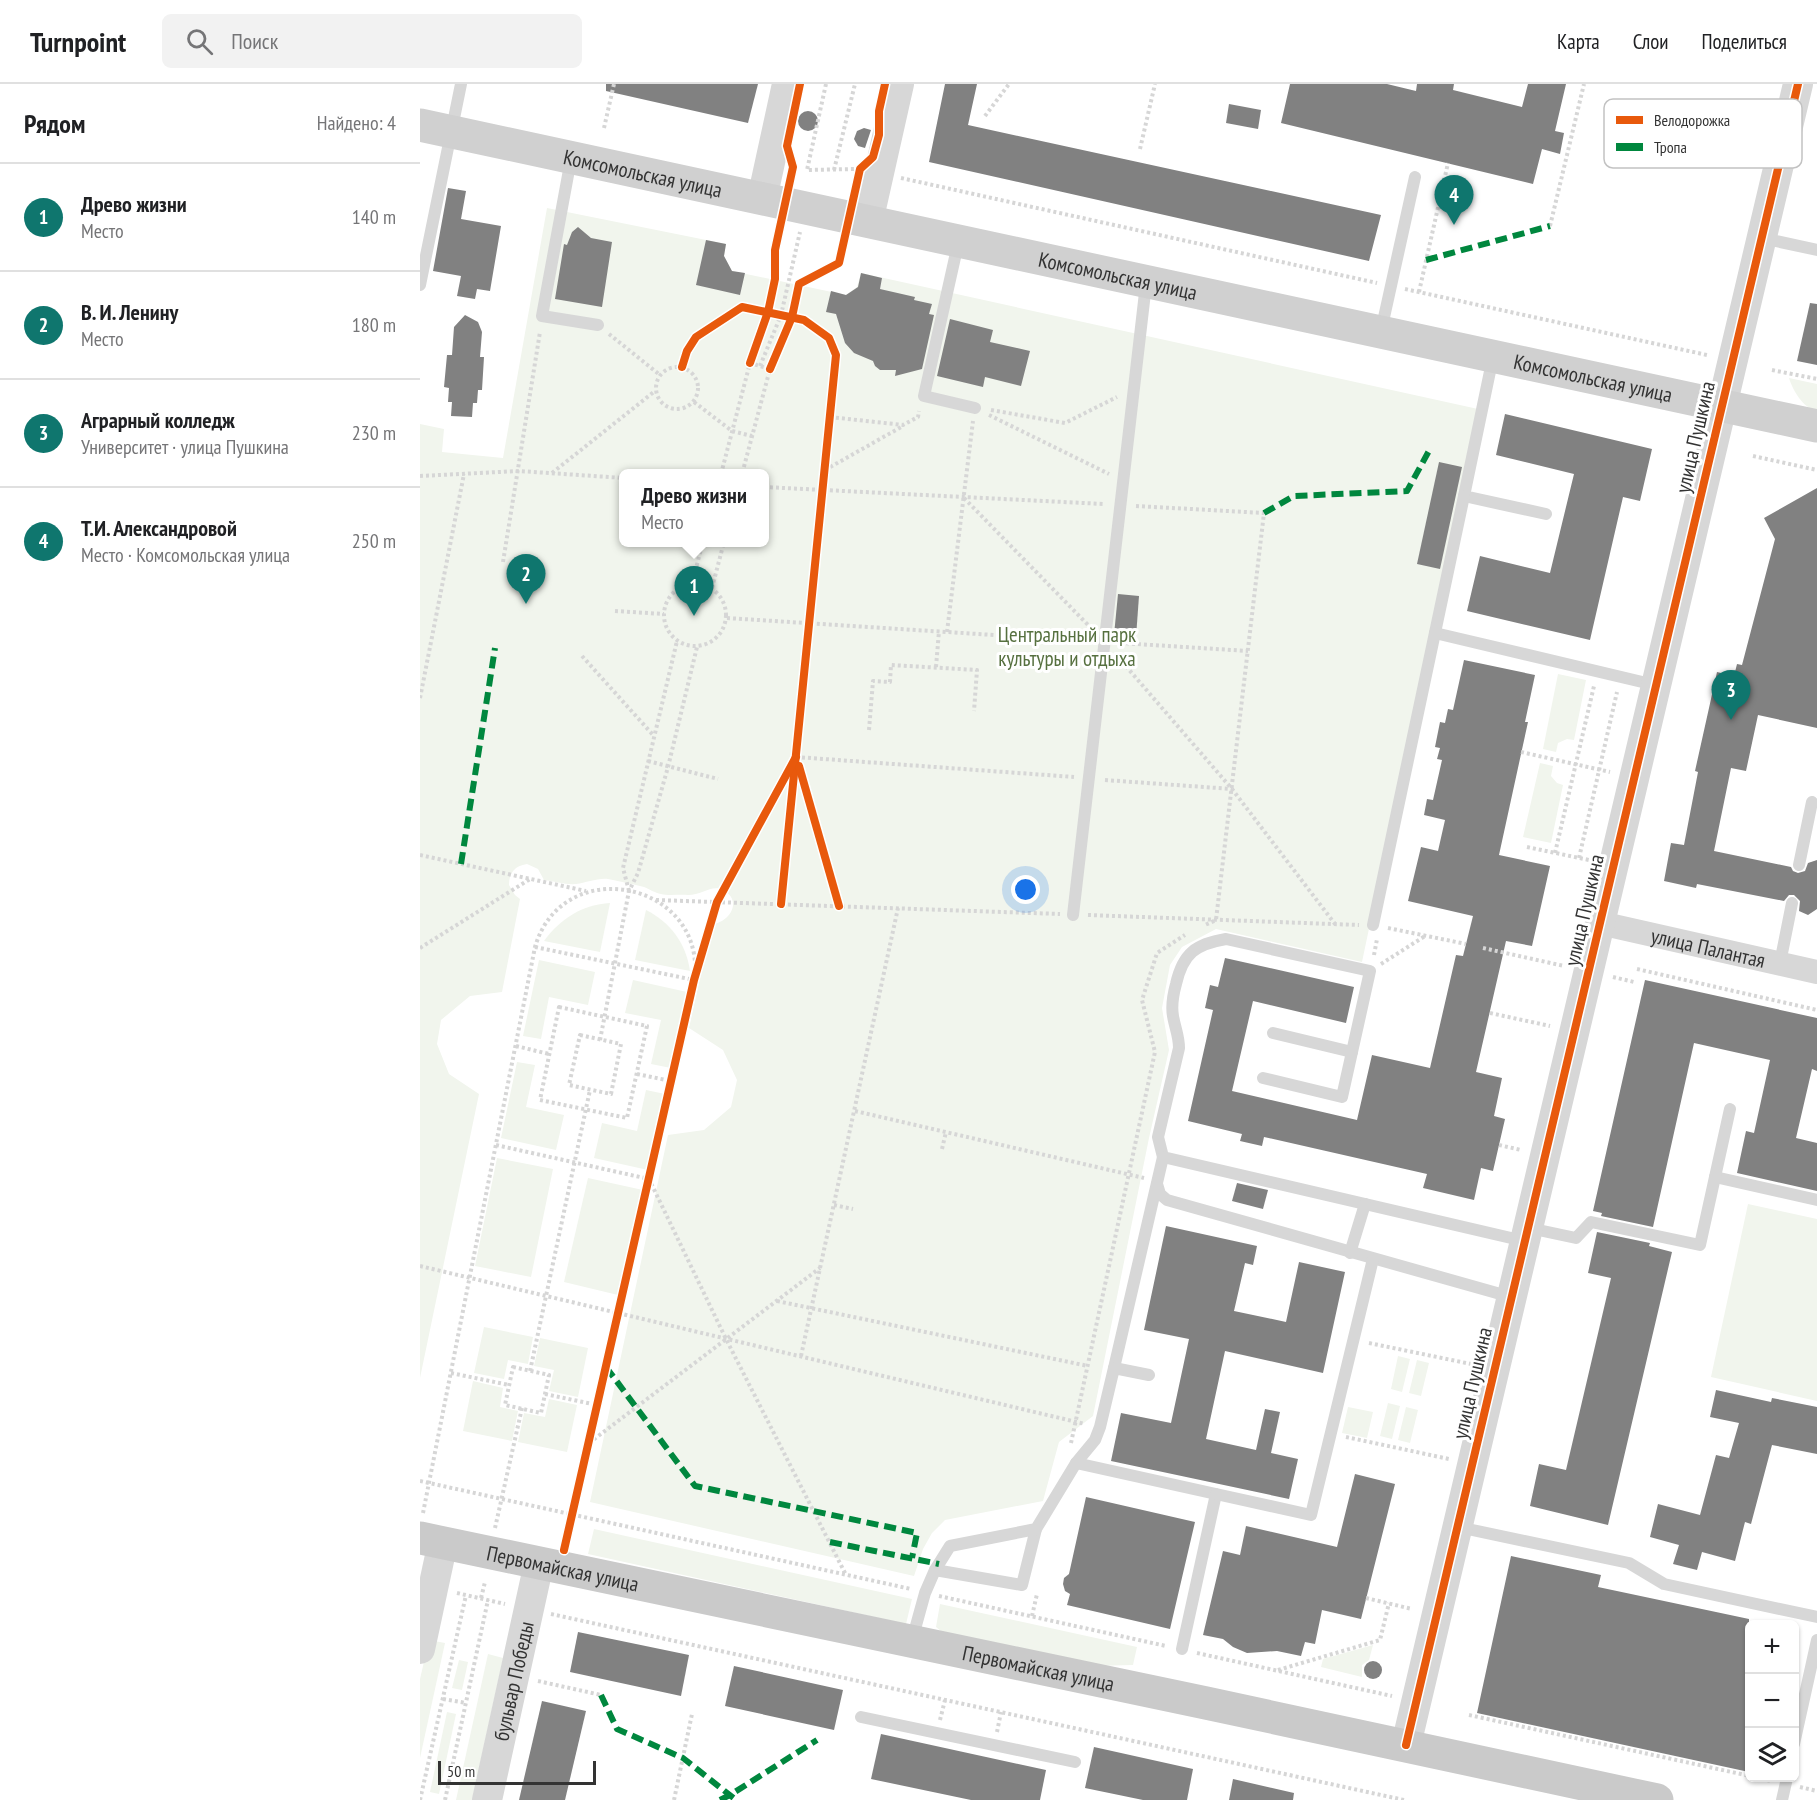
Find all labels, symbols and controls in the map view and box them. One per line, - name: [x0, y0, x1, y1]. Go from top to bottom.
- search box: [162, 14, 582, 68]
- text: Turnpoint: [30, 23, 126, 60]
- icon: search: [183, 25, 216, 58]
- text: Поиск: [231, 27, 278, 55]
- text: Карта: [1557, 28, 1600, 55]
- text: Слои: [1633, 28, 1668, 55]
- text: Поделиться: [1701, 28, 1787, 55]
- legend: [1604, 99, 1802, 168]
- text: Рядом: [24, 107, 85, 140]
- text: Найдено: 4: [317, 110, 396, 136]
- text: Велодорожка: [1654, 110, 1730, 130]
- text: Тропа: [1654, 137, 1687, 157]
- street label: Комсомольская улица: [561, 143, 725, 203]
- pin: 4: [1434, 176, 1474, 225]
- text: Древо жизни: [81, 190, 187, 218]
- text: 1: [39, 204, 48, 230]
- text: 140 m: [352, 204, 396, 230]
- text: Место: [81, 218, 124, 244]
- street label: Комсомольская улица: [1036, 245, 1200, 306]
- text: В. И. Ленину: [81, 298, 178, 326]
- text: 2: [39, 312, 48, 338]
- text: 180 m: [352, 312, 396, 338]
- text: Место: [81, 326, 124, 352]
- street label: Комсомольская улица: [1511, 348, 1675, 408]
- street label: улица Пушкина: [1669, 379, 1721, 495]
- text: Аграрный колледж: [81, 406, 235, 434]
- text: 3: [39, 420, 48, 446]
- text: 230 m: [352, 420, 396, 446]
- text: Университет · улица Пушкина: [81, 434, 289, 460]
- popup: [619, 469, 769, 547]
- text: Древо жизни: [641, 481, 747, 509]
- text: Место: [641, 509, 684, 535]
- text: Т.И. Александровой: [81, 514, 237, 542]
- text: 4: [39, 528, 48, 554]
- text: 250 m: [352, 528, 396, 554]
- text: Место · Комсомольская улица: [81, 542, 290, 568]
- pin: 2: [506, 554, 546, 604]
- pin: 1: [674, 566, 714, 616]
- park label: Центральный парк культуры и отдыха: [998, 621, 1136, 672]
- pin: 3: [1712, 670, 1750, 720]
- street label: улица Пушкина: [1558, 852, 1610, 968]
- your location: [1011, 875, 1040, 904]
- street label: улица Палантая: [1649, 921, 1768, 973]
- street label: улица Пушкина: [1446, 1325, 1498, 1441]
- street label: Первомайская улица: [484, 1539, 641, 1597]
- street label: бульвар Победы: [487, 1619, 539, 1743]
- map controls: [1745, 1620, 1799, 1782]
- button: +: [1745, 1620, 1799, 1674]
- street label: Первомайская улица: [960, 1639, 1117, 1697]
- button: −: [1745, 1674, 1799, 1728]
- button: layers: [1745, 1728, 1799, 1782]
- scale bar: [438, 1758, 596, 1786]
- text: 50 m: [447, 1761, 475, 1781]

